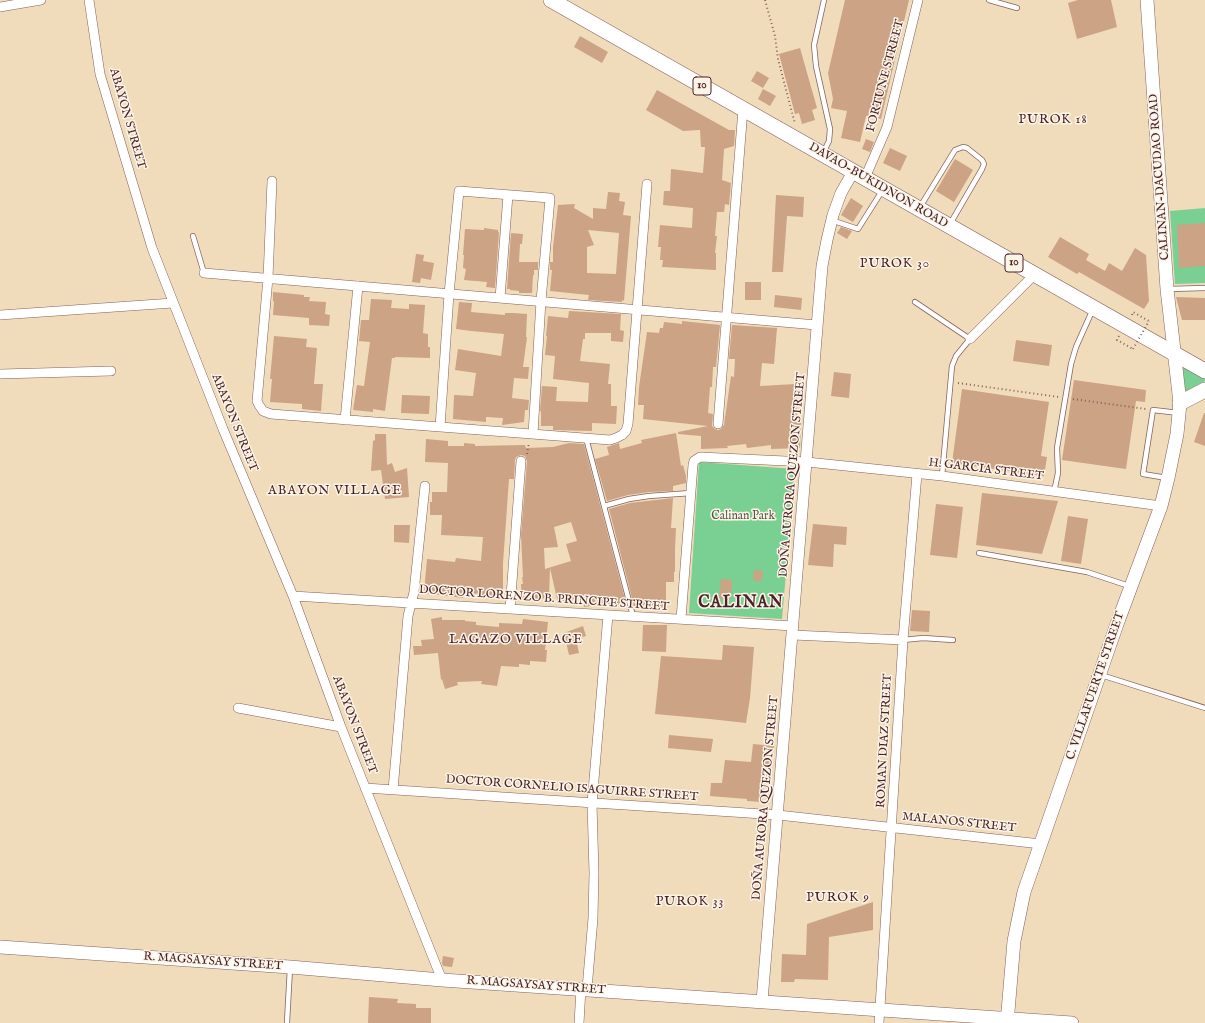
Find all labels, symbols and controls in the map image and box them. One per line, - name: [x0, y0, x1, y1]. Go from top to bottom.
- street label: FORTUNE STREET: [864, 18, 908, 134]
- street label: ABAYON STREET: [106, 67, 148, 171]
- road number: 10: [693, 77, 711, 95]
- street label: CALINAN-DACUDAO ROAD: [1147, 93, 1173, 261]
- district label: PUROK 18: [1019, 112, 1087, 128]
- street label: DAVAO-BUKIDNON ROAD: [806, 140, 950, 232]
- road number: 10: [1005, 254, 1023, 272]
- district label: PUROK 30: [860, 256, 930, 272]
- street label: ABAYON STREET: [208, 372, 260, 474]
- street label: DOÑA AURORA QUEZON STREET: [777, 372, 809, 578]
- street label: H. GARCIA STREET: [928, 456, 1044, 484]
- district label: ABAYON VILLAGE: [268, 483, 402, 499]
- park label: Calinan Park: [711, 510, 775, 524]
- street label: DOCTOR LORENZO B. PRINCIPE STREET: [418, 583, 670, 615]
- district label: CALINAN: [698, 594, 784, 614]
- street label: C. VILLAFUERTE STREET: [1064, 610, 1128, 762]
- district label: LAGAZO VILLAGE: [449, 632, 583, 648]
- street label: ABAYON STREET: [329, 674, 379, 776]
- street label: ROMAN DIAZ STREET: [874, 674, 896, 808]
- street label: DOÑA AURORA QUEZON STREET: [750, 695, 782, 901]
- street label: DOCTOR CORNELIO ISAGUIRRE STREET: [445, 773, 699, 805]
- street label: MALANOS STREET: [901, 810, 1017, 836]
- district label: PUROK 9: [806, 890, 870, 906]
- district label: PUROK 33: [656, 894, 724, 910]
- street label: R. MAGSAYSAY STREET: [143, 950, 283, 974]
- street label: R. MAGSAYSAY STREET: [466, 974, 606, 998]

